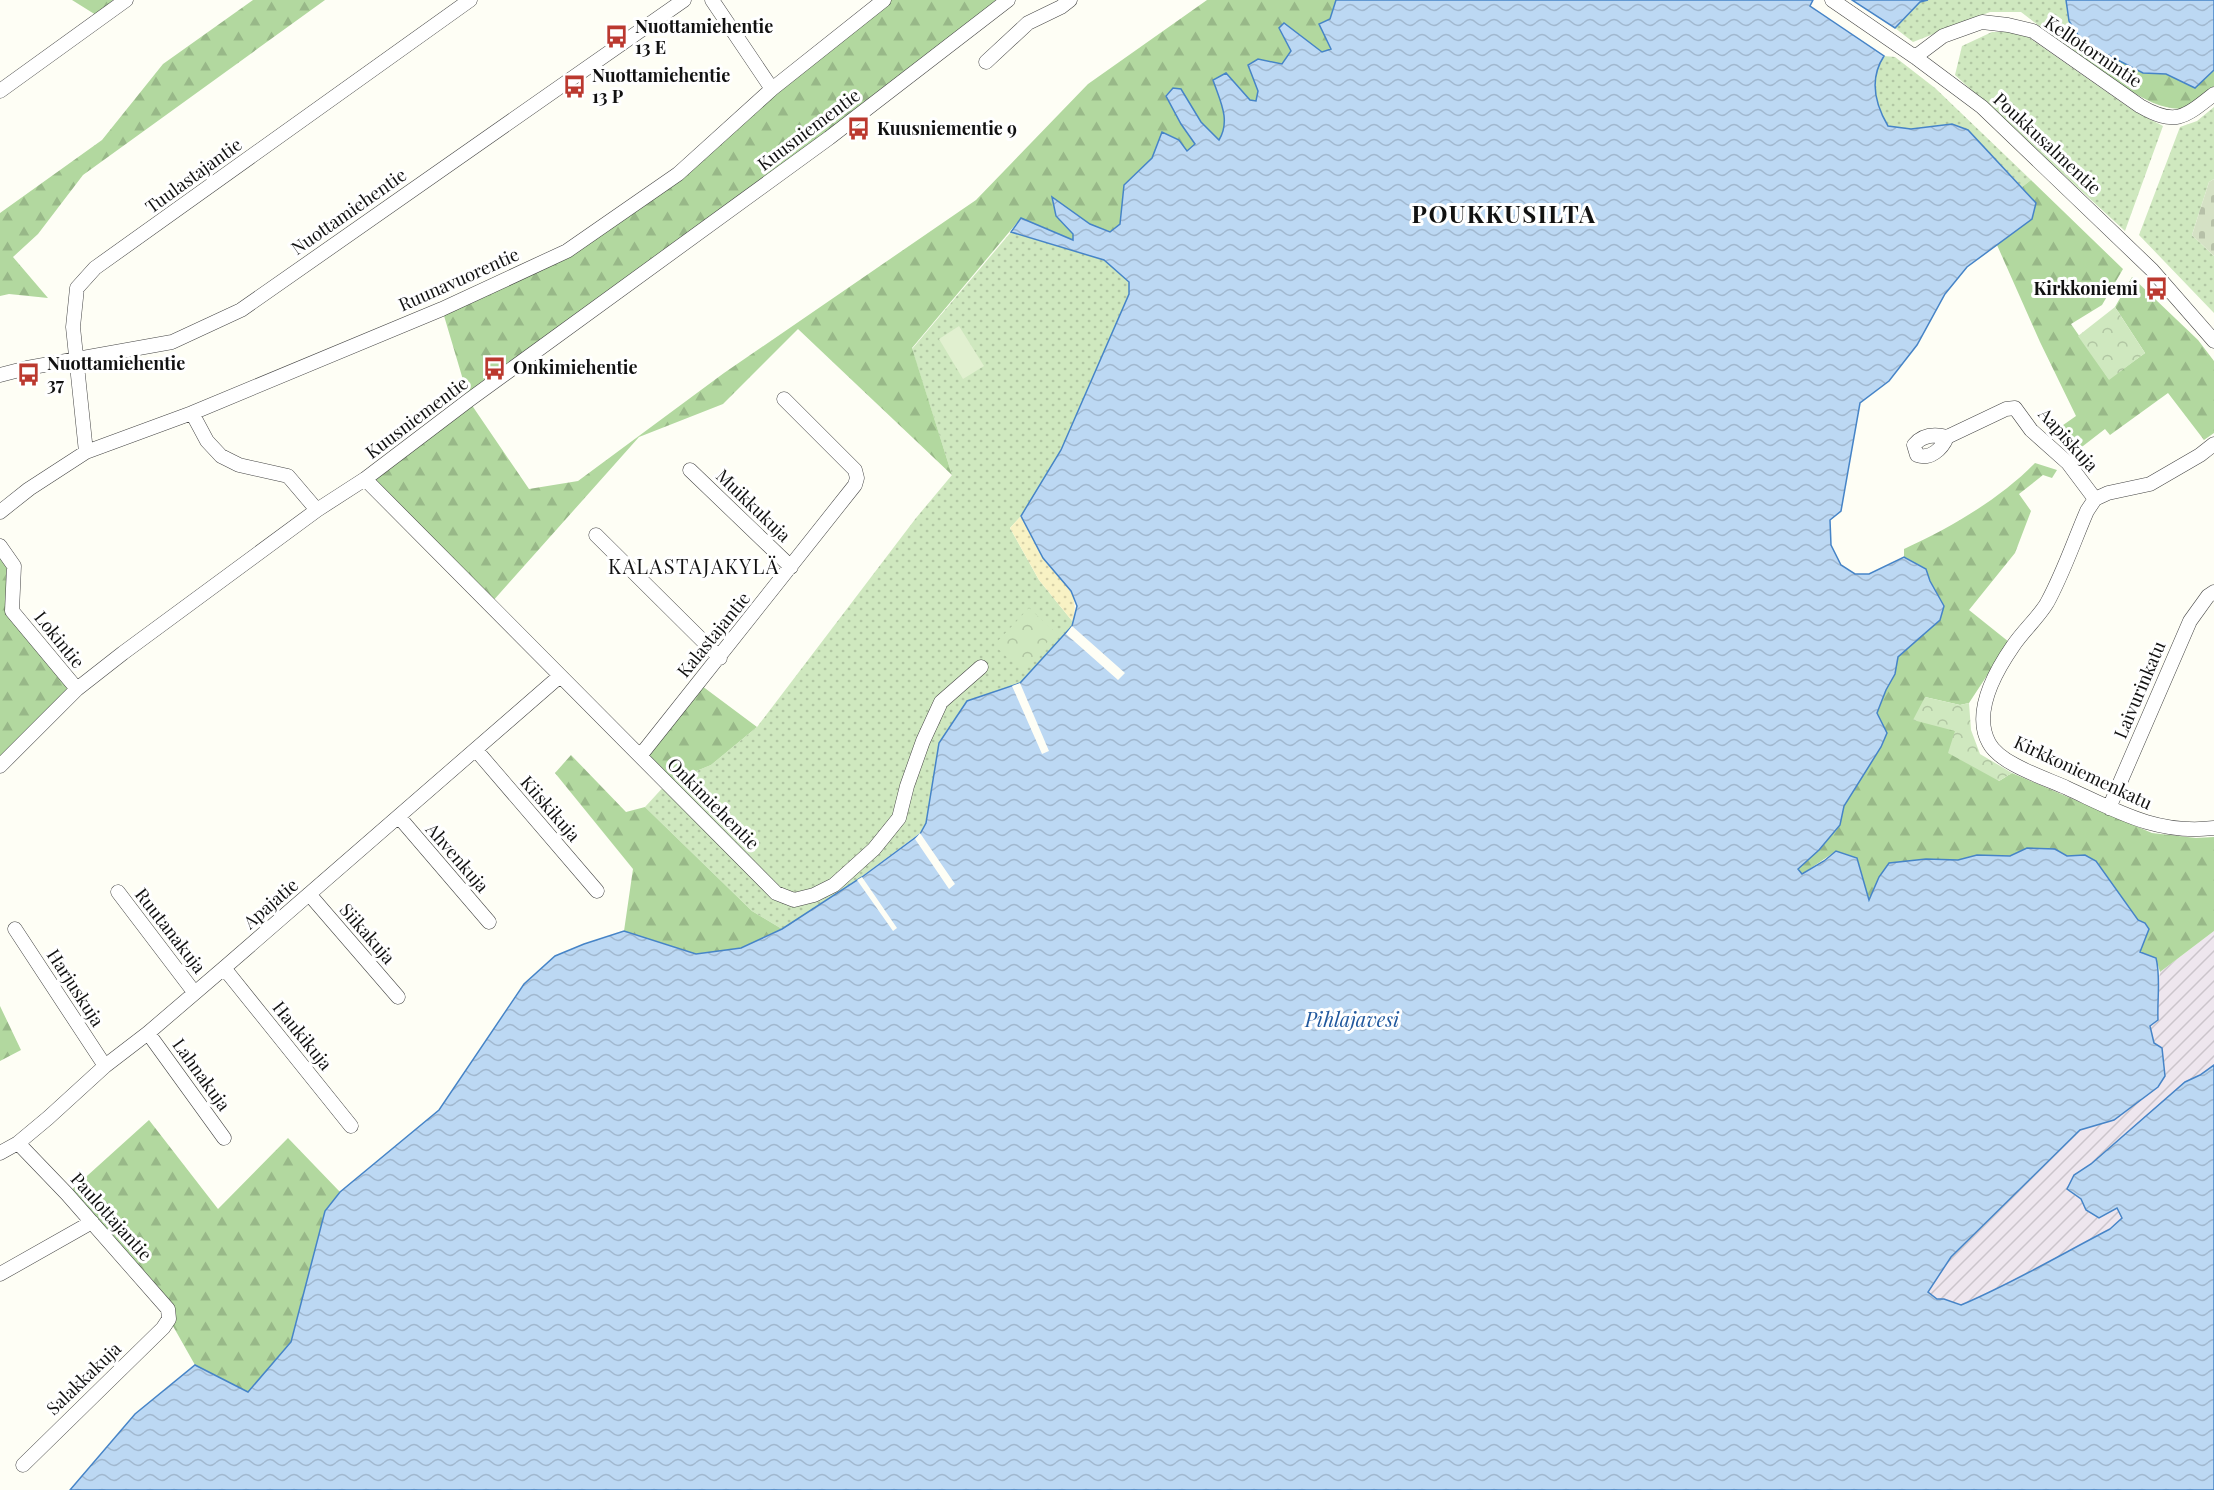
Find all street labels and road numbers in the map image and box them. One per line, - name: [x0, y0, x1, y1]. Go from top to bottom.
- street label: Kellotornintie: [2040, 10, 2147, 93]
- street label: Kuusniementie: [752, 83, 865, 176]
- street label: Poukkusalmentie: [1989, 87, 2107, 199]
- street label: Tuulastajantie: [140, 132, 246, 218]
- street label: Nuottamiehentie: [286, 163, 411, 260]
- street label: Ruunavuorentie: [395, 242, 523, 316]
- street label: Kuusniementie: [360, 371, 473, 464]
- street label: Aapiskuja: [2033, 401, 2104, 476]
- street label: Muikkukuja: [711, 464, 796, 547]
- street label: Kalastajantie: [671, 587, 755, 682]
- street label: Lokintie: [29, 606, 90, 673]
- street label: Laivurinkatu: [2108, 637, 2171, 742]
- street label: Kirkkoniemenkatu: [2010, 730, 2157, 815]
- street label: Onkimiehentie: [663, 752, 765, 854]
- street label: Kiiskikuja: [516, 770, 586, 846]
- street label: Ahvenkuja: [420, 817, 495, 897]
- street label: Apajatie: [237, 873, 303, 934]
- street label: Ruutanakuja: [130, 883, 212, 978]
- street label: Siikakuja: [335, 898, 401, 969]
- street label: Harjuskuja: [42, 944, 110, 1031]
- street label: Haukikuja: [268, 996, 338, 1075]
- street label: Lahnakuja: [167, 1033, 236, 1115]
- street label: Paulottajantie: [66, 1167, 158, 1266]
- street label: Salakkakuja: [41, 1337, 126, 1420]

